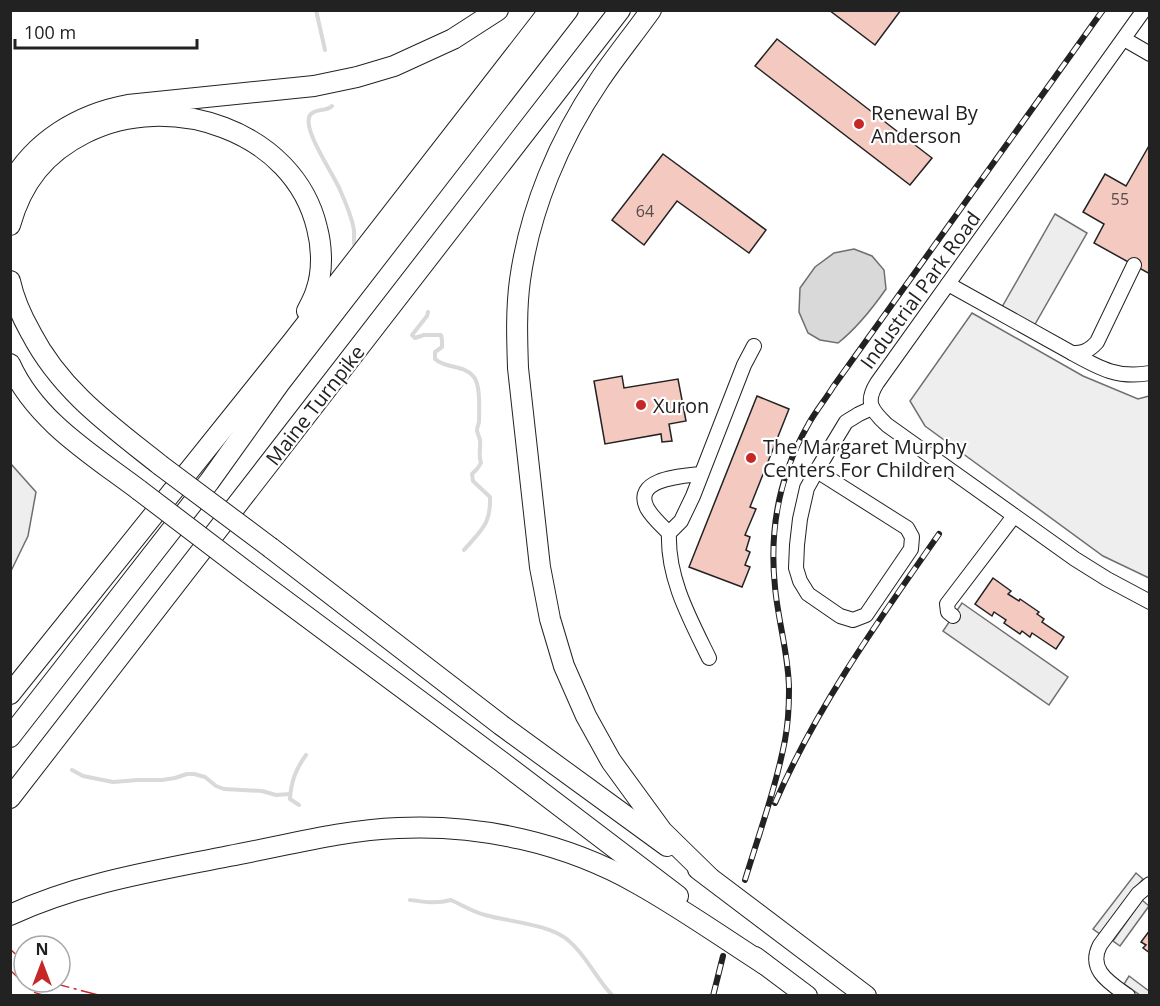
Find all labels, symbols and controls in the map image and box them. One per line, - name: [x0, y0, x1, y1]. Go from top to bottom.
- scale bar: [15, 12, 196, 50]
- text: 100 m: [24, 20, 76, 44]
- place label: Renewal By Anderson: [871, 99, 979, 149]
- marker: Renewal By Anderson: [852, 117, 866, 131]
- house number: 55: [1111, 188, 1129, 210]
- house number: 64: [636, 200, 654, 222]
- street label: Industrial Park Road: [854, 206, 986, 374]
- street label: Maine Turnpike: [260, 339, 370, 471]
- place label: Xuron: [653, 392, 709, 419]
- marker: Xuron: [634, 398, 648, 412]
- place label: The Margaret Murphy Centers For Children: [763, 433, 968, 483]
- marker: The Margaret Murphy Centers For Children: [744, 451, 758, 465]
- north arrow: [12, 934, 72, 994]
- text: N: [35, 938, 49, 960]

